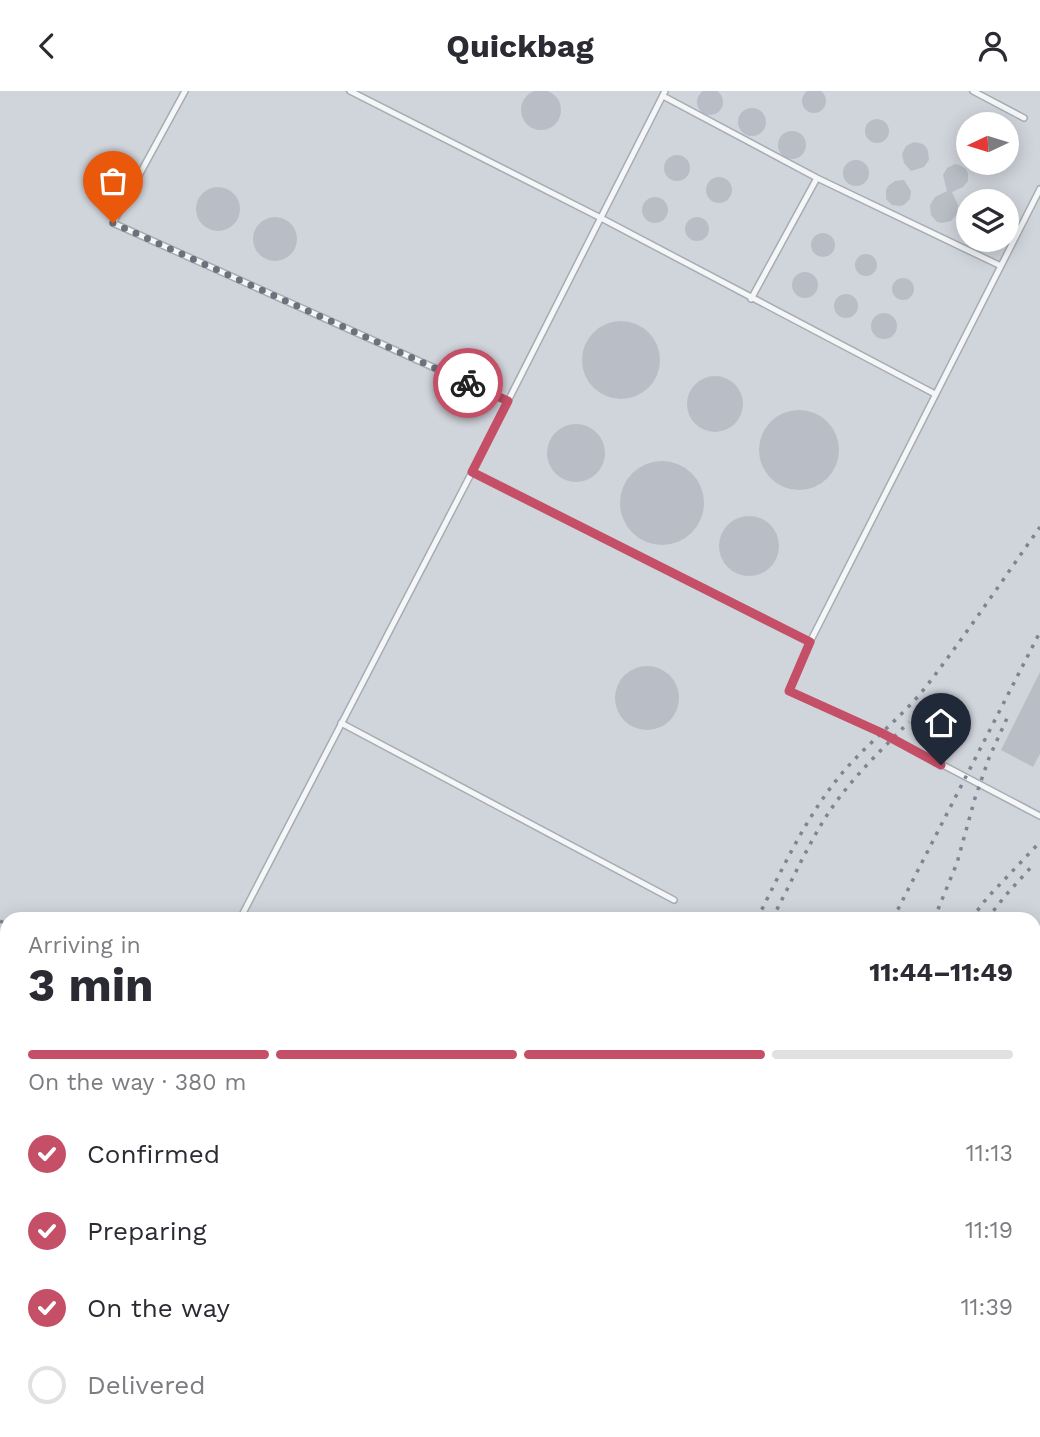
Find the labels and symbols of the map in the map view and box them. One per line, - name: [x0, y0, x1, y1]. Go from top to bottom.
- north arrow: [956, 112, 1018, 175]
- pin: [83, 151, 143, 223]
- courier: [433, 348, 503, 418]
- pin: [911, 693, 971, 765]

